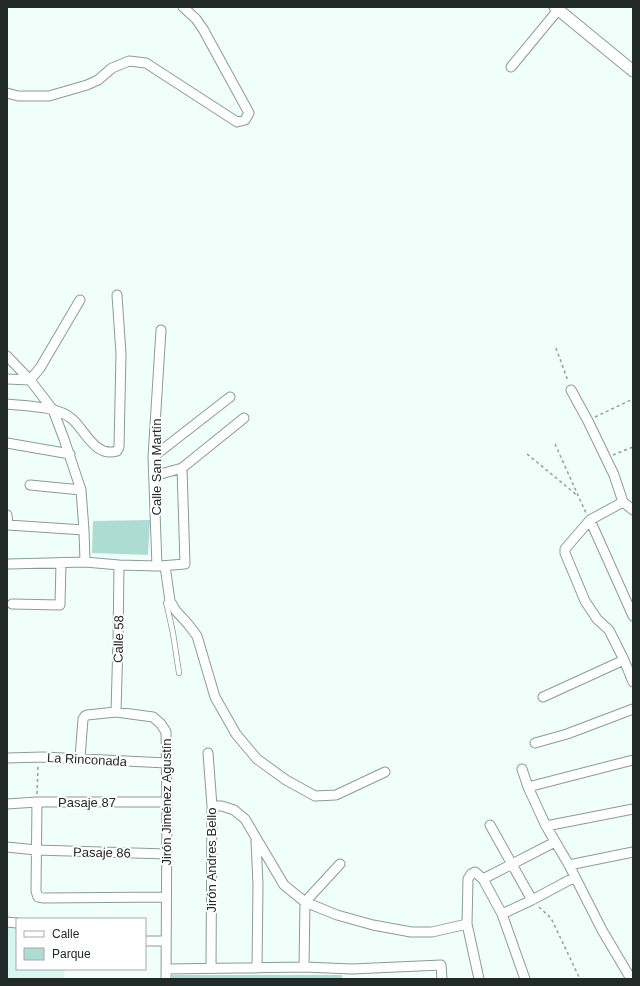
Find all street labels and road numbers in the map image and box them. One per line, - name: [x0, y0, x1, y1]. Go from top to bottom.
- street label: Calle San Martín: [149, 419, 164, 515]
- street label: Calle 58: [111, 615, 126, 663]
- street label: Jirón Jiménez Agustín: [159, 738, 174, 866]
- street label: La Rinconada: [47, 750, 128, 769]
- street label: Pasaje 87: [58, 795, 116, 810]
- street label: Jirón Andres Bello: [204, 808, 219, 912]
- street label: Pasaje 86: [73, 844, 131, 861]

